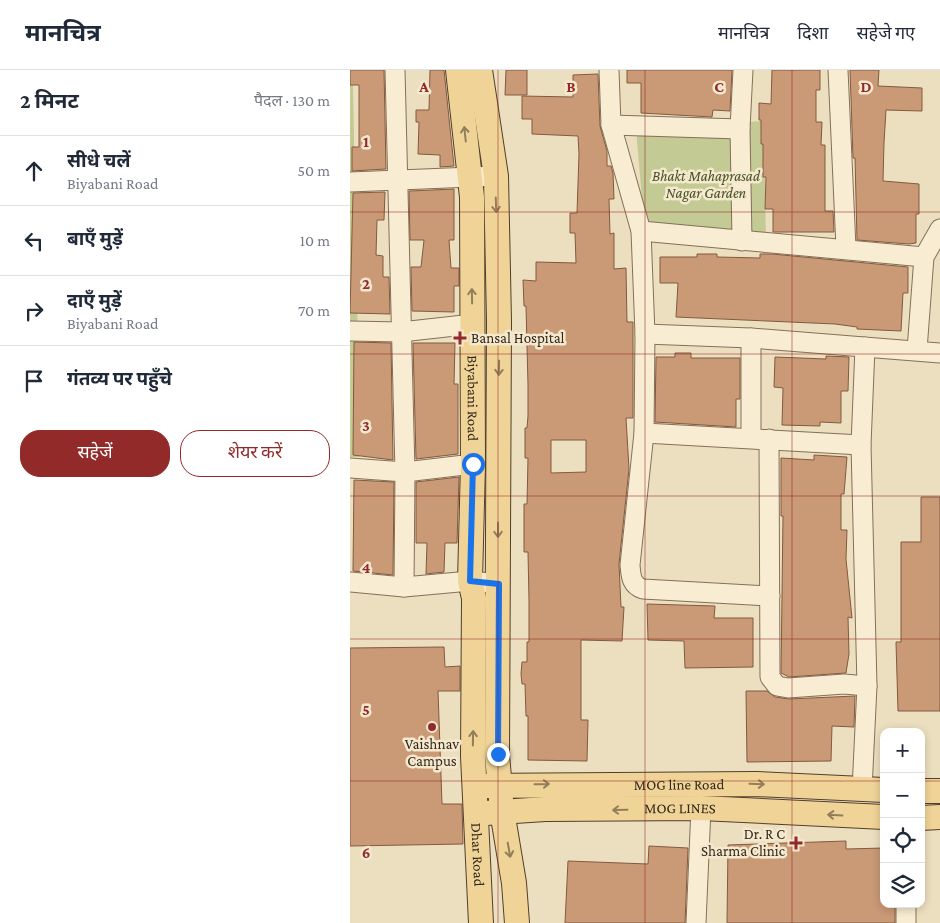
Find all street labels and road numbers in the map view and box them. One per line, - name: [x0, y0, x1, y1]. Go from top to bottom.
- street label: Biyabani Road: [464, 355, 481, 441]
- street label: MOG line Road: [634, 776, 724, 793]
- street label: MOG LINES: [644, 800, 716, 817]
- street label: Dhar Road: [468, 822, 487, 887]

